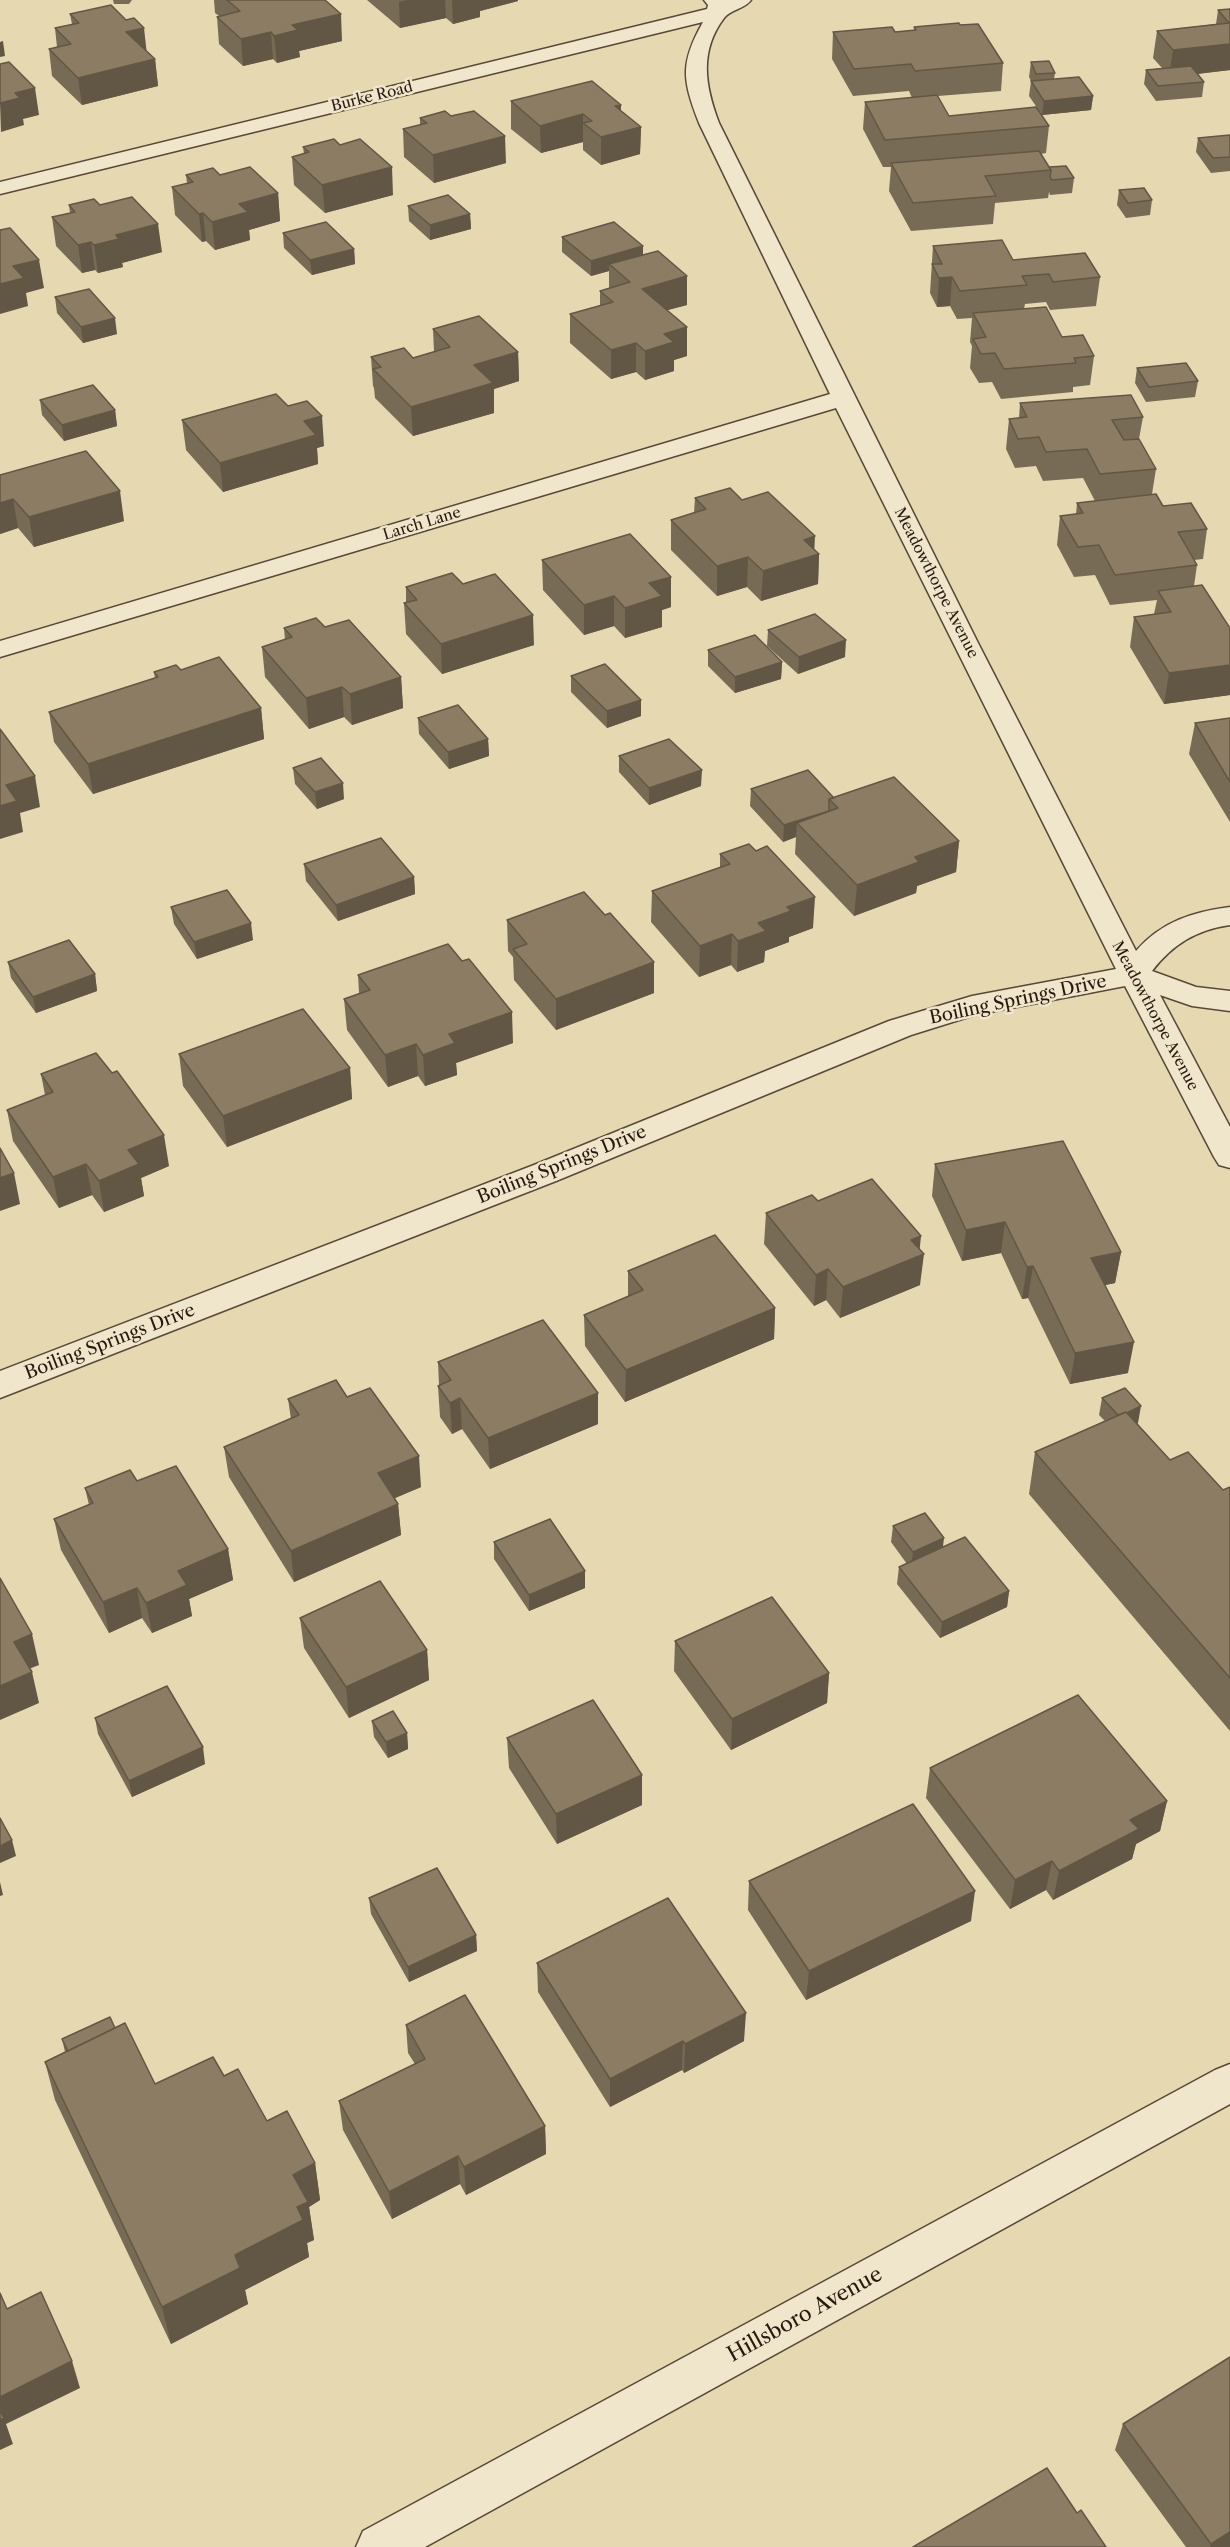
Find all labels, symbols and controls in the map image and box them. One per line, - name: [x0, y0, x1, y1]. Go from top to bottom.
- street label: Burke Road: [329, 78, 415, 116]
- street label: Larch Lane: [381, 504, 463, 544]
- street label: Meadowthorpe Avenue: [890, 505, 982, 661]
- street label: Meadowthorpe Avenue: [1108, 938, 1202, 1094]
- street label: Boiling Springs Drive: [927, 971, 1109, 1029]
- street label: Boiling Springs Drive: [474, 1121, 650, 1209]
- street label: Boiling Springs Drive: [22, 1300, 198, 1384]
- street label: Hillsboro Avenue: [723, 2262, 887, 2368]

